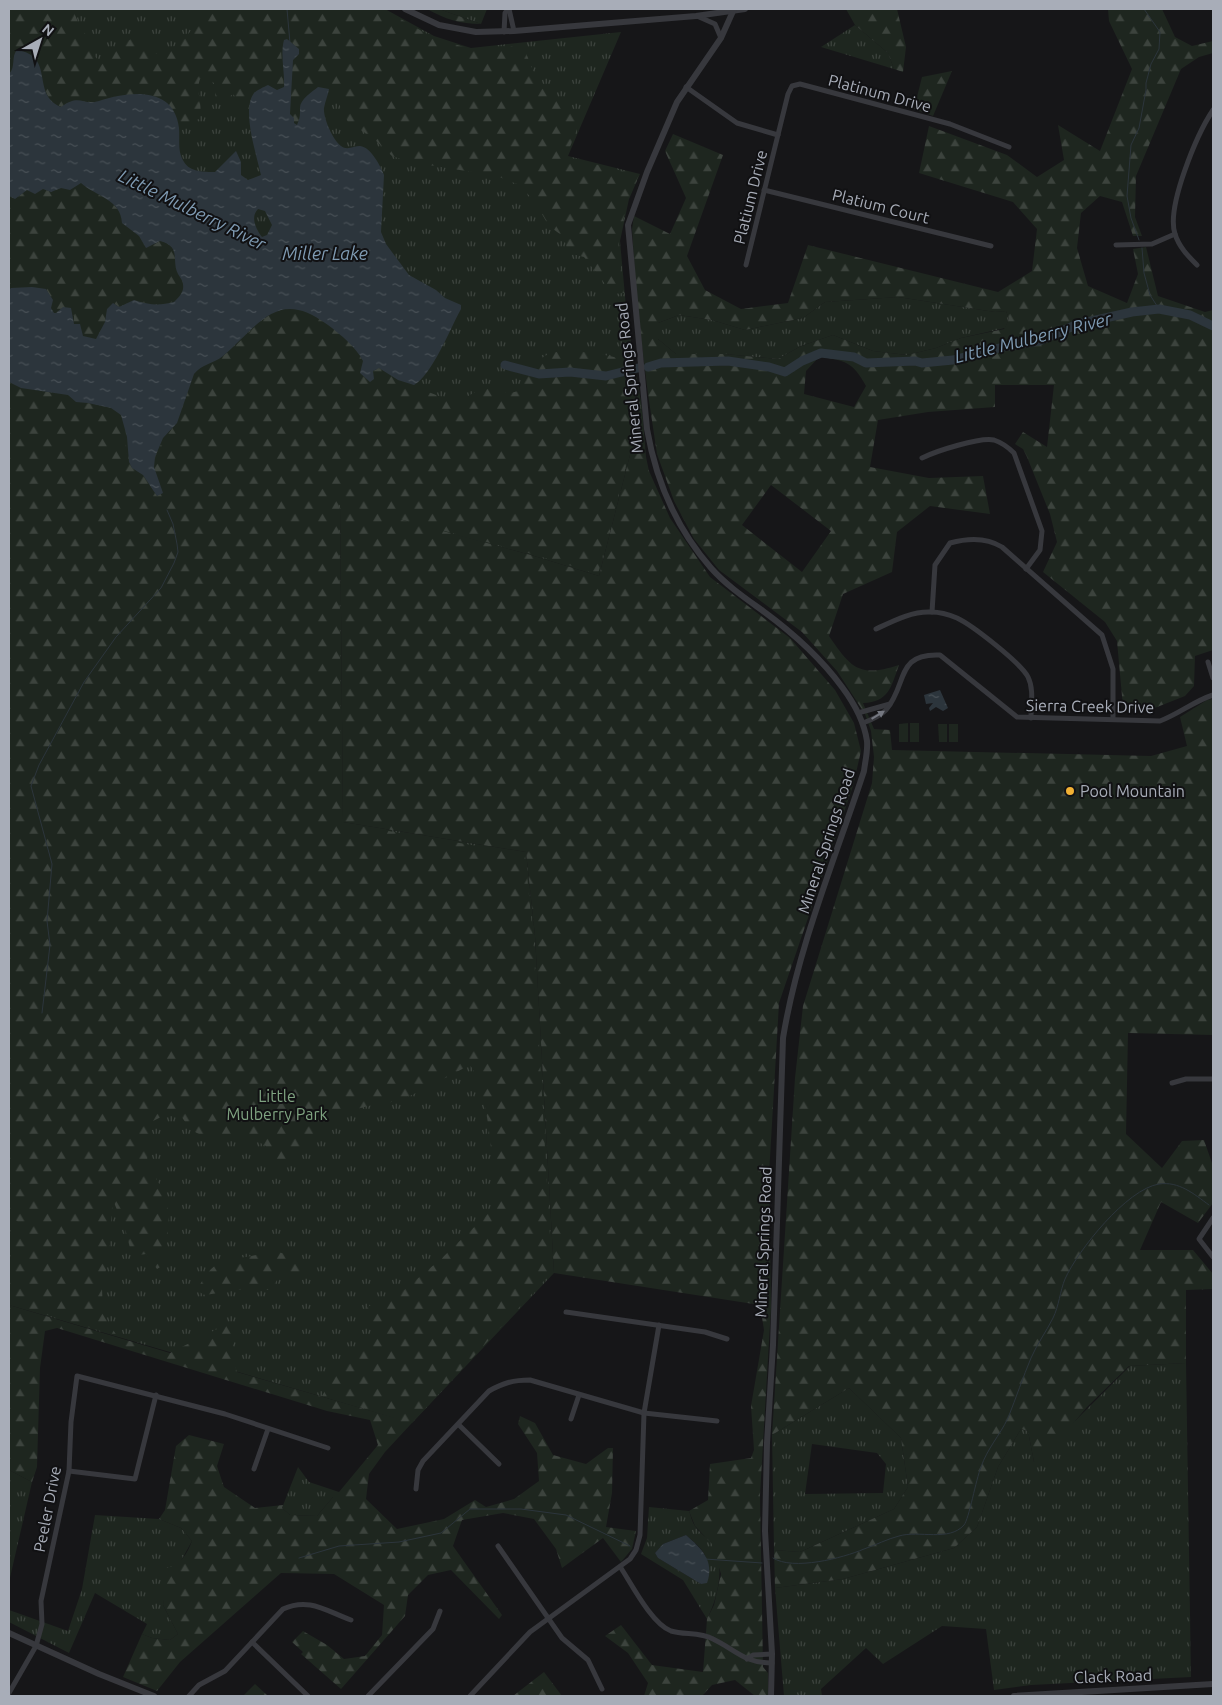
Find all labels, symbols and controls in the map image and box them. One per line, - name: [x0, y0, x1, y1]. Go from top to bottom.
- north arrow: [15, 15, 65, 65]
- text: N: [39, 20, 57, 39]
- street label: Platinum Drive: [827, 71, 933, 115]
- street label: Platium Drive: [730, 148, 770, 246]
- water label: Little Mulberry River: [116, 165, 270, 254]
- street label: Platium Court: [831, 185, 932, 227]
- water label: Miller Lake: [282, 243, 368, 263]
- street label: Mineral Springs Road: [612, 302, 646, 454]
- water label: Little Mulberry River: [952, 308, 1114, 366]
- street label: Sierra Creek Drive: [1026, 696, 1154, 716]
- one-way arrow: [871, 711, 884, 720]
- street label: Mineral Springs Road: [794, 766, 858, 916]
- place label: Pool Mountain: [1080, 782, 1185, 800]
- marker: Pool Mountain: [1064, 785, 1076, 797]
- park label: Little Mulberry Park: [226, 1087, 328, 1123]
- street label: Mineral Springs Road: [751, 1166, 775, 1318]
- street label: Peeler Drive: [30, 1464, 64, 1554]
- street label: Clack Road: [1074, 1666, 1152, 1686]

